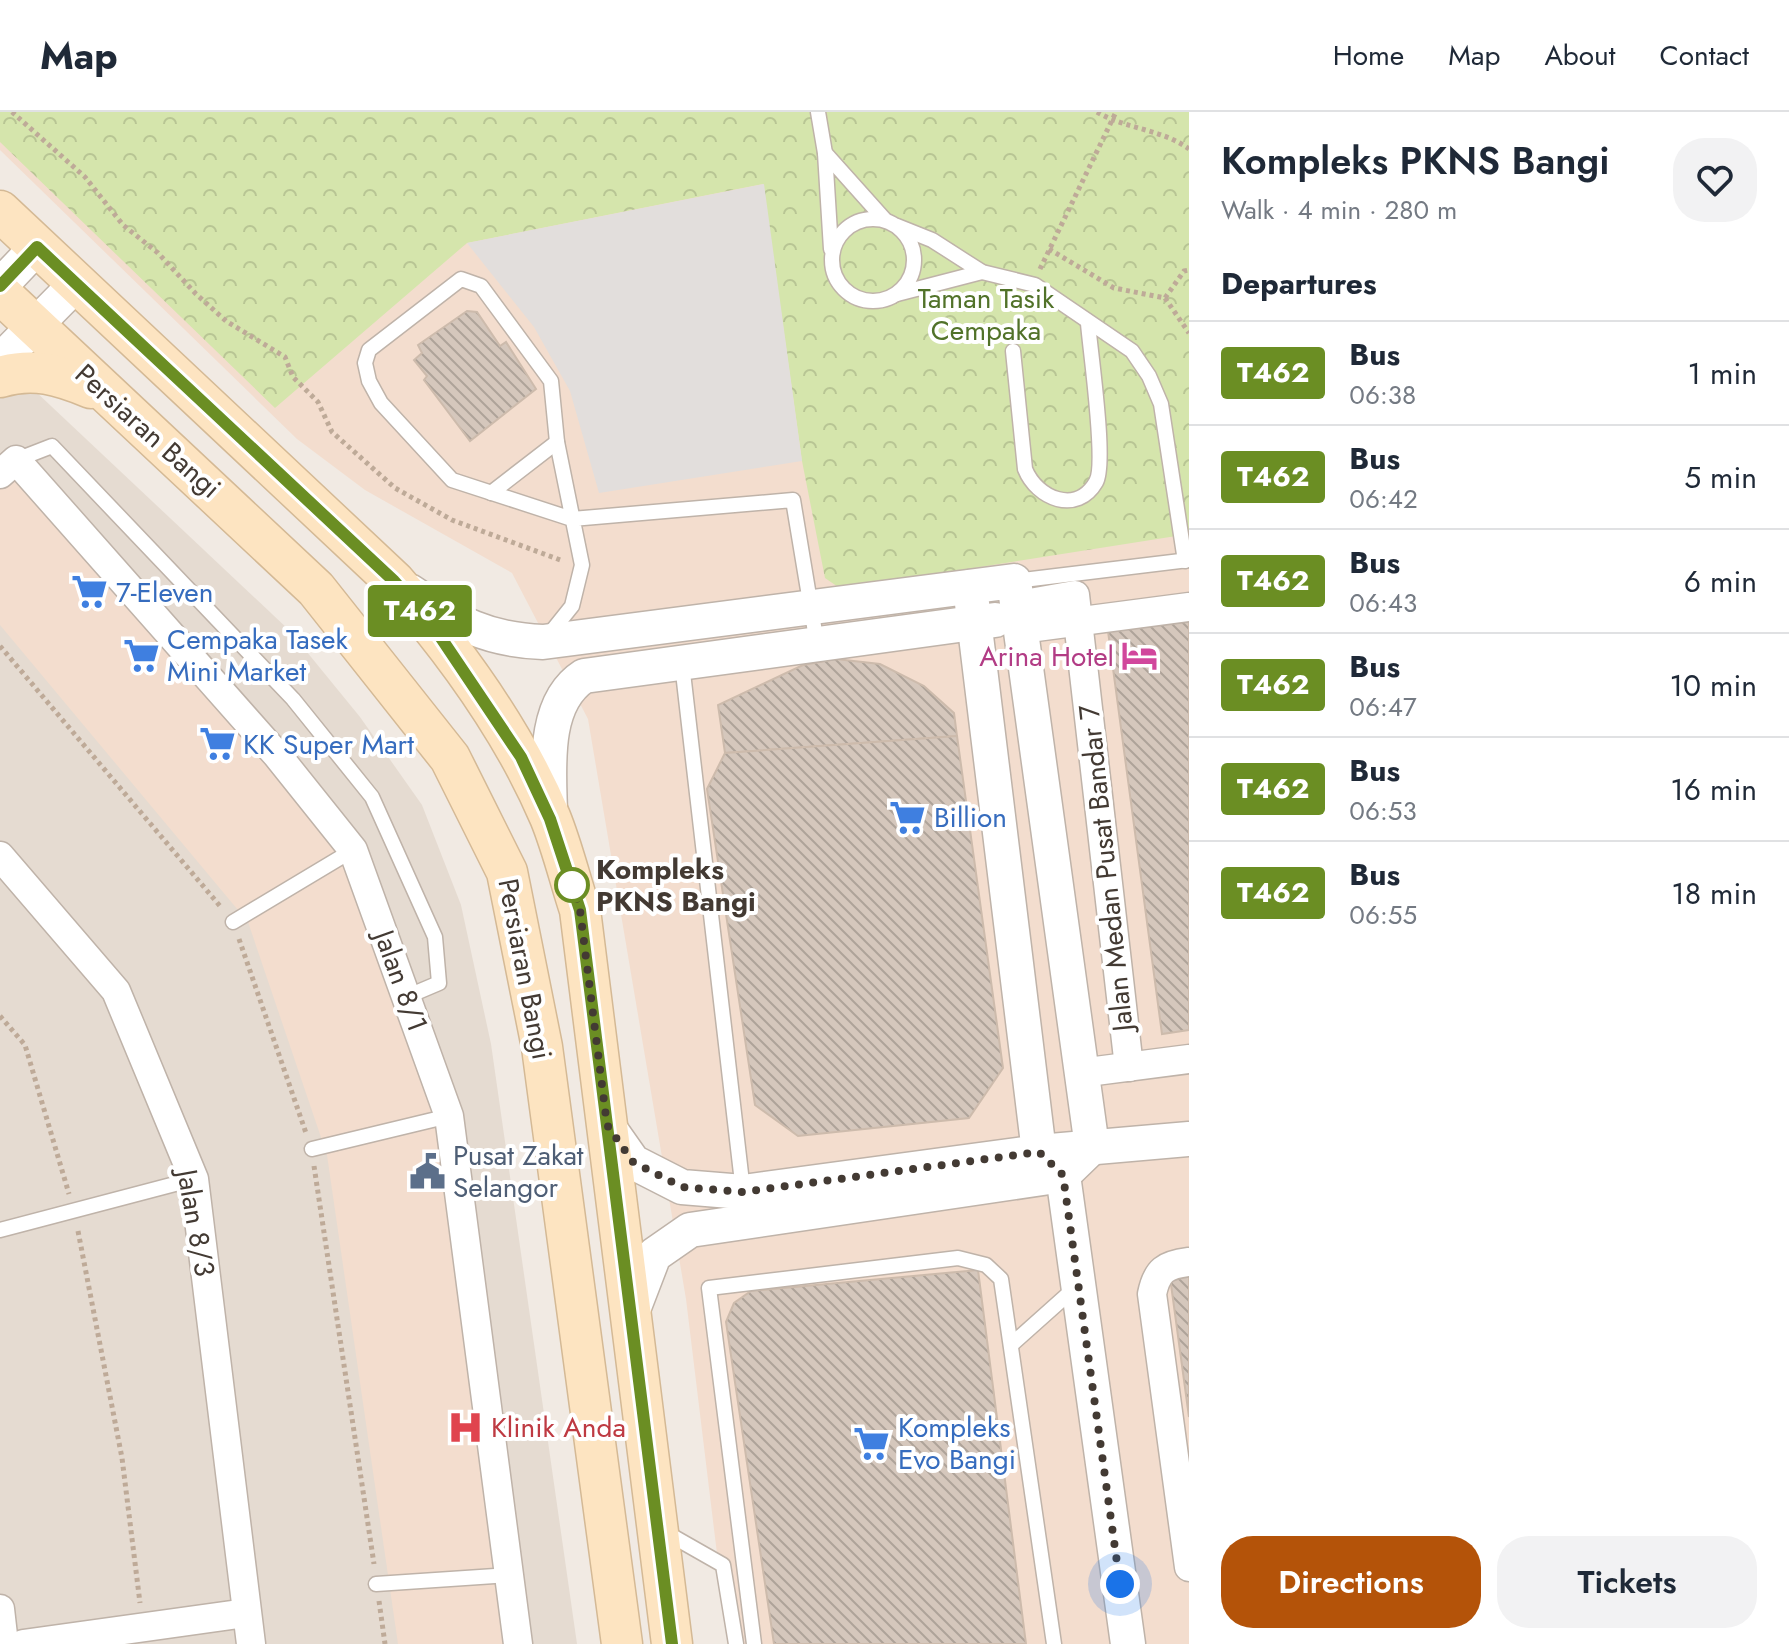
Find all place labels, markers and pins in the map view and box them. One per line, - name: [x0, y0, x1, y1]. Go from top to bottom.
- place label: 7-Eleven: [116, 572, 213, 613]
- supermarket icon: 7-Eleven: [71, 573, 109, 611]
- place label: Cempaka Tasek Mini Market: [167, 619, 348, 692]
- supermarket icon: Cempaka Tasek Mini Market: [122, 636, 160, 674]
- place label: Arina Hotel: [979, 636, 1114, 677]
- hotel icon: Arina Hotel: [1121, 637, 1159, 675]
- place label: KK Super Mart: [243, 724, 414, 765]
- supermarket icon: KK Super Mart: [198, 725, 236, 763]
- place label: Billion: [934, 797, 1007, 838]
- supermarket icon: Billion: [889, 798, 927, 836]
- place label: Kompleks PKNS Bangi: [596, 849, 756, 922]
- marker: Kompleks PKNS Bangi: [555, 868, 589, 902]
- place label: Pusat Zakat Selangor: [453, 1135, 584, 1208]
- public building icon: Pusat Zakat Selangor: [408, 1152, 446, 1190]
- place label: Klinik Anda: [491, 1407, 626, 1448]
- place label: Kompleks Evo Bangi: [898, 1407, 1016, 1480]
- hospital icon: Klinik Anda: [446, 1408, 484, 1446]
- supermarket icon: Kompleks Evo Bangi: [853, 1424, 891, 1462]

